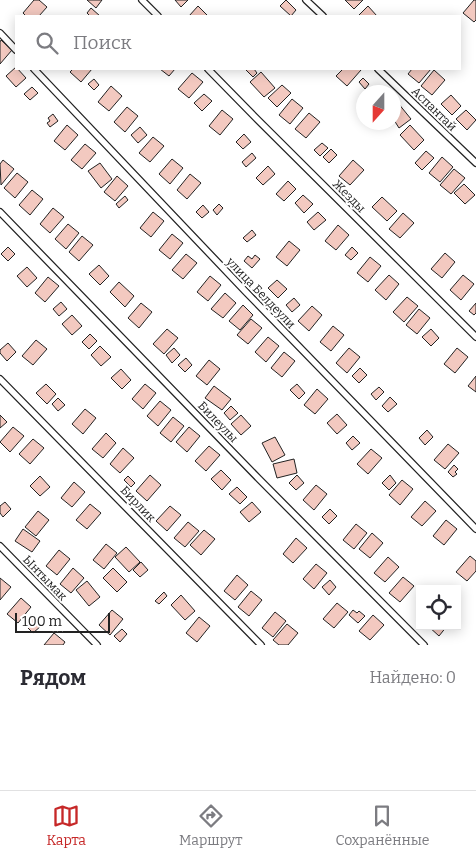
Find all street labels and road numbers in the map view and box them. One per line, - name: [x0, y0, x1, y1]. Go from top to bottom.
- street label: Аспантай: [409, 84, 459, 134]
- street label: Жезды: [330, 177, 369, 216]
- street label: улица Белдеули: [223, 254, 298, 331]
- street label: Билеулы: [195, 399, 241, 446]
- street label: Бирлик: [118, 483, 158, 525]
- street label: Ынтымак: [20, 553, 70, 603]

